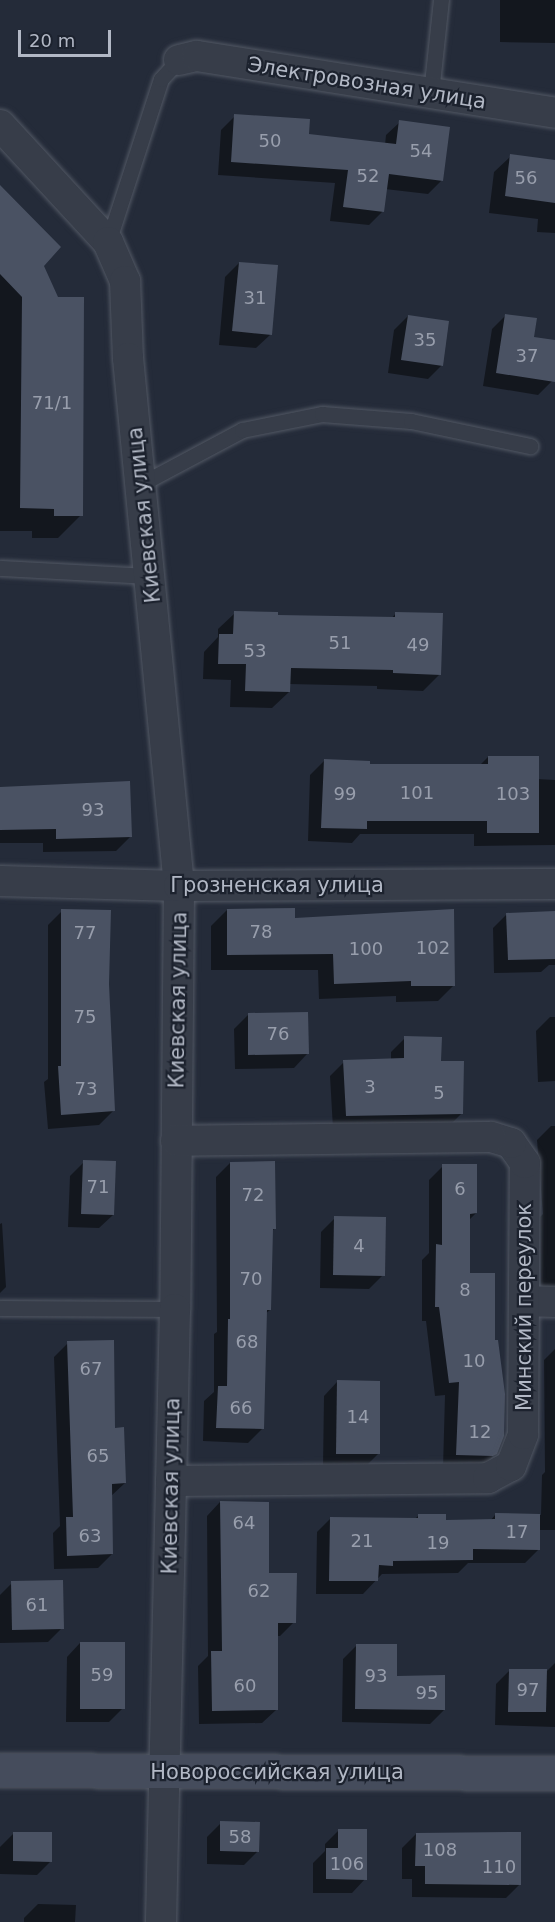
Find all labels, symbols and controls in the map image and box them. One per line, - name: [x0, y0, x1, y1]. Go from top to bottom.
- scale bar: [21, 18, 114, 56]
- text: 20 m: [29, 30, 75, 51]
- street label: Электровозная улица: [246, 52, 488, 114]
- house number: 50: [259, 130, 281, 152]
- house number: 54: [410, 140, 432, 162]
- house number: 52: [357, 165, 379, 187]
- house number: 56: [515, 167, 537, 189]
- house number: 31: [244, 287, 266, 309]
- house number: 35: [414, 329, 436, 351]
- house number: 37: [516, 345, 538, 367]
- house number: 71/1: [32, 392, 72, 414]
- street label: Киевская улица: [122, 426, 166, 604]
- house number: 51: [329, 632, 351, 654]
- house number: 49: [407, 634, 429, 656]
- house number: 53: [244, 640, 266, 662]
- house number: 101: [400, 782, 434, 804]
- house number: 99: [334, 783, 356, 805]
- house number: 103: [496, 783, 530, 805]
- house number: 93: [82, 799, 104, 821]
- street label: Грозненская улица: [170, 872, 384, 898]
- street label: Киевская улица: [164, 911, 192, 1089]
- house number: 78: [250, 921, 272, 943]
- house number: 77: [74, 922, 96, 944]
- house number: 102: [416, 937, 450, 959]
- house number: 100: [349, 938, 383, 960]
- house number: 75: [74, 1006, 96, 1028]
- house number: 76: [267, 1023, 289, 1045]
- house number: 3: [364, 1076, 376, 1098]
- house number: 73: [75, 1078, 97, 1100]
- house number: 5: [433, 1082, 445, 1104]
- house number: 71: [87, 1176, 109, 1198]
- house number: 6: [454, 1178, 466, 1200]
- house number: 72: [242, 1184, 264, 1206]
- street label: Минский переулок: [511, 1203, 537, 1411]
- house number: 4: [353, 1235, 365, 1257]
- house number: 70: [240, 1268, 262, 1290]
- house number: 8: [459, 1279, 471, 1301]
- house number: 68: [236, 1331, 258, 1353]
- house number: 10: [463, 1350, 485, 1372]
- house number: 67: [80, 1358, 102, 1380]
- street label: Киевская улица: [157, 1397, 185, 1575]
- house number: 66: [230, 1397, 252, 1419]
- house number: 14: [347, 1406, 369, 1428]
- house number: 12: [469, 1421, 491, 1443]
- house number: 65: [87, 1445, 109, 1467]
- house number: 64: [233, 1512, 255, 1534]
- house number: 17: [506, 1521, 528, 1543]
- house number: 63: [79, 1525, 101, 1547]
- house number: 21: [351, 1530, 373, 1552]
- house number: 19: [427, 1532, 449, 1554]
- house number: 62: [248, 1580, 270, 1602]
- house number: 61: [26, 1594, 48, 1616]
- house number: 59: [91, 1664, 113, 1686]
- house number: 93: [365, 1665, 387, 1687]
- house number: 60: [234, 1675, 256, 1697]
- house number: 97: [517, 1679, 539, 1701]
- house number: 95: [416, 1682, 438, 1704]
- street label: Новороссийская улица: [150, 1759, 404, 1785]
- house number: 58: [229, 1826, 251, 1848]
- house number: 108: [423, 1839, 457, 1861]
- house number: 106: [330, 1853, 364, 1875]
- house number: 110: [482, 1856, 516, 1878]

